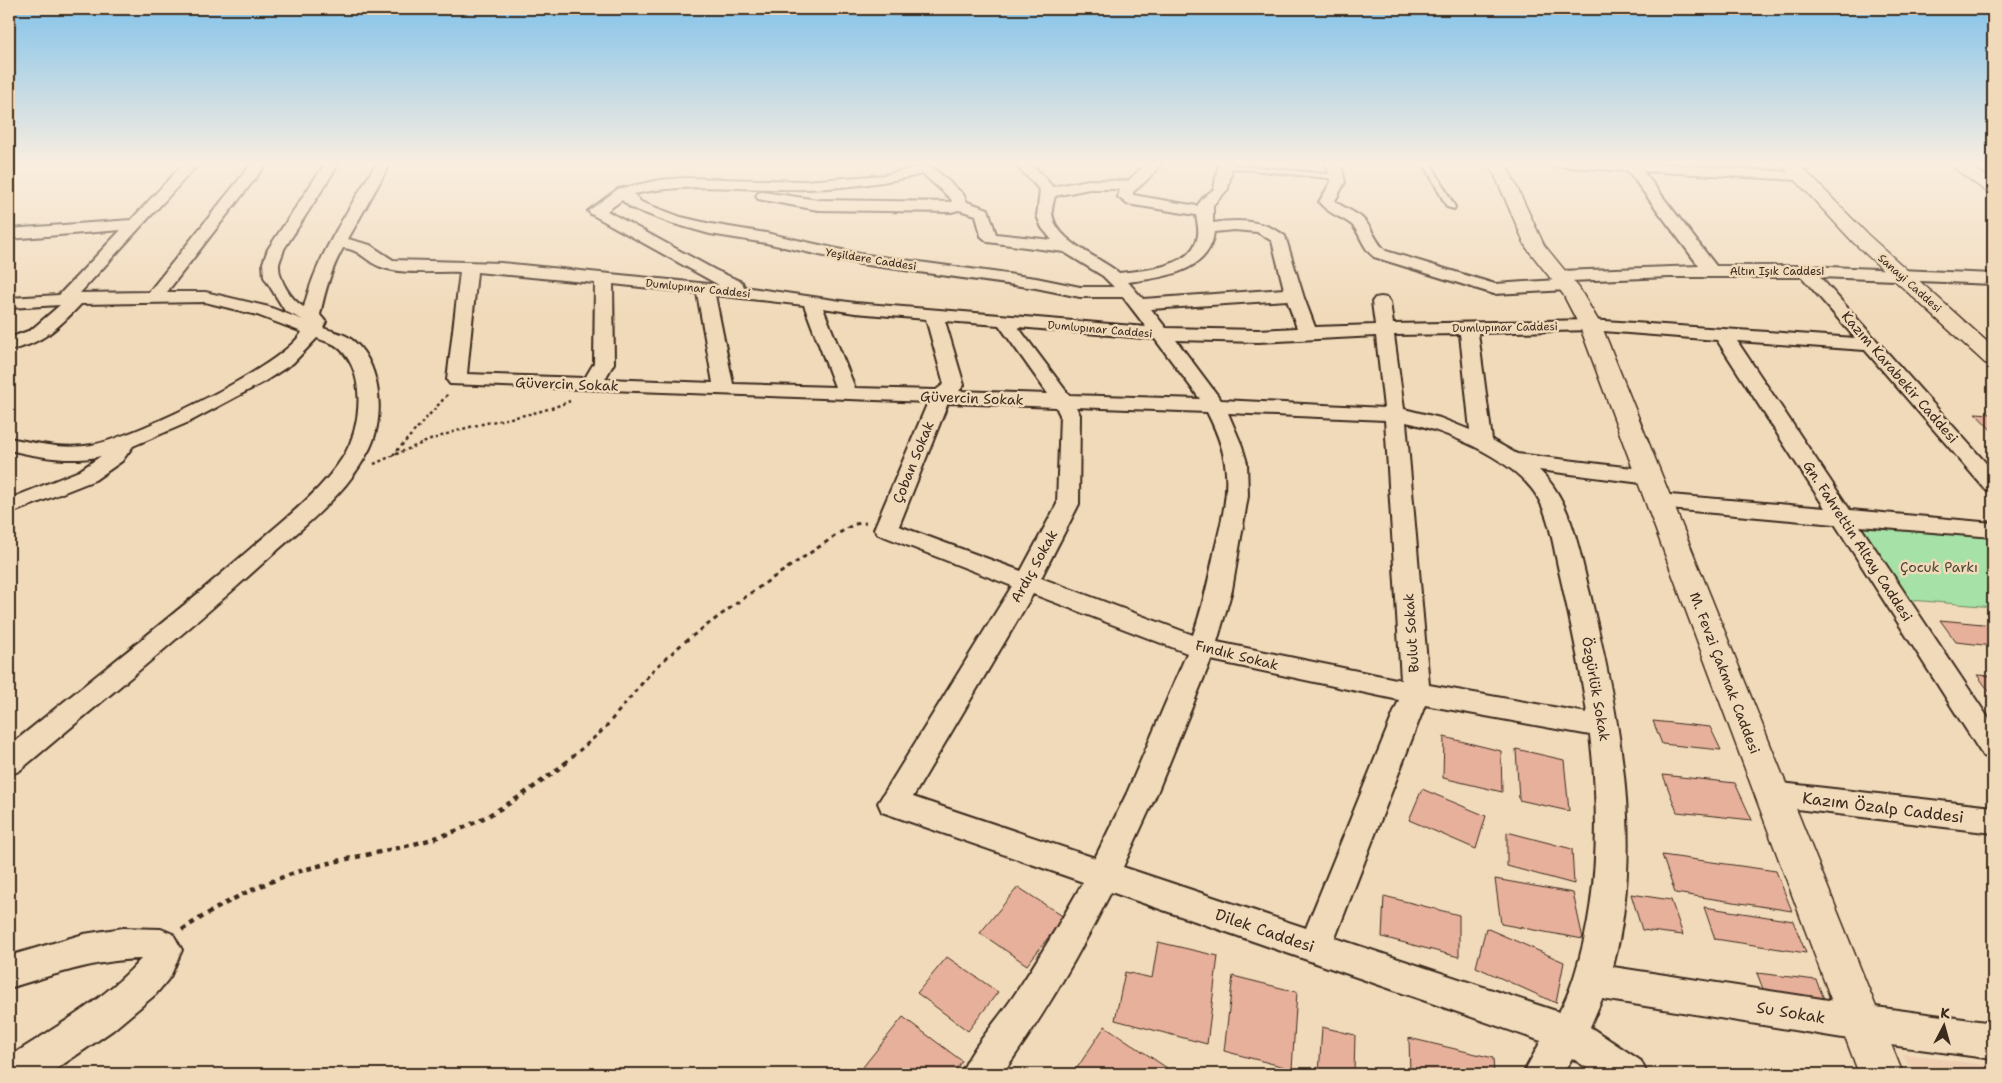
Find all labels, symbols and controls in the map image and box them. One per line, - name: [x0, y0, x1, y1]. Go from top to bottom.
- street label: Yeşildere Caddesi: [824, 245, 917, 274]
- street label: Sanayi Caddesi: [1875, 251, 1945, 316]
- street label: Altın Işık Caddesi: [1730, 264, 1824, 279]
- street label: Dumlupınar Caddesi: [645, 276, 751, 301]
- street label: Kazım Karabekir Caddesi: [1838, 307, 1962, 447]
- street label: Dumlupınar Caddesi: [1047, 317, 1153, 342]
- street label: Dumlupınar Caddesi: [1452, 319, 1558, 336]
- street label: Güvercin Sokak: [515, 373, 619, 395]
- street label: Güvercin Sokak: [920, 387, 1024, 409]
- street label: Çoban Sokak: [888, 418, 938, 506]
- street label: Gn. Fahrettin Altay Caddesi: [1799, 457, 1917, 625]
- street label: Ardıç Sokak: [1007, 526, 1061, 606]
- park label: Çocuk Parkı: [1900, 558, 1978, 576]
- street label: M. Fevzi Çakmak Caddesi: [1686, 590, 1764, 756]
- street label: Bulut Sokak: [1399, 593, 1423, 673]
- street label: Özgürlük Sokak: [1578, 635, 1614, 743]
- street label: Fındık Sokak: [1194, 636, 1280, 674]
- street label: Kazım Özalp Caddesi: [1801, 787, 1965, 828]
- street label: Dilek Caddesi: [1212, 904, 1317, 957]
- street label: Su Sokak: [1755, 997, 1827, 1028]
- north arrow: [1920, 1000, 1970, 1050]
- text: K: [1940, 1004, 1951, 1023]

